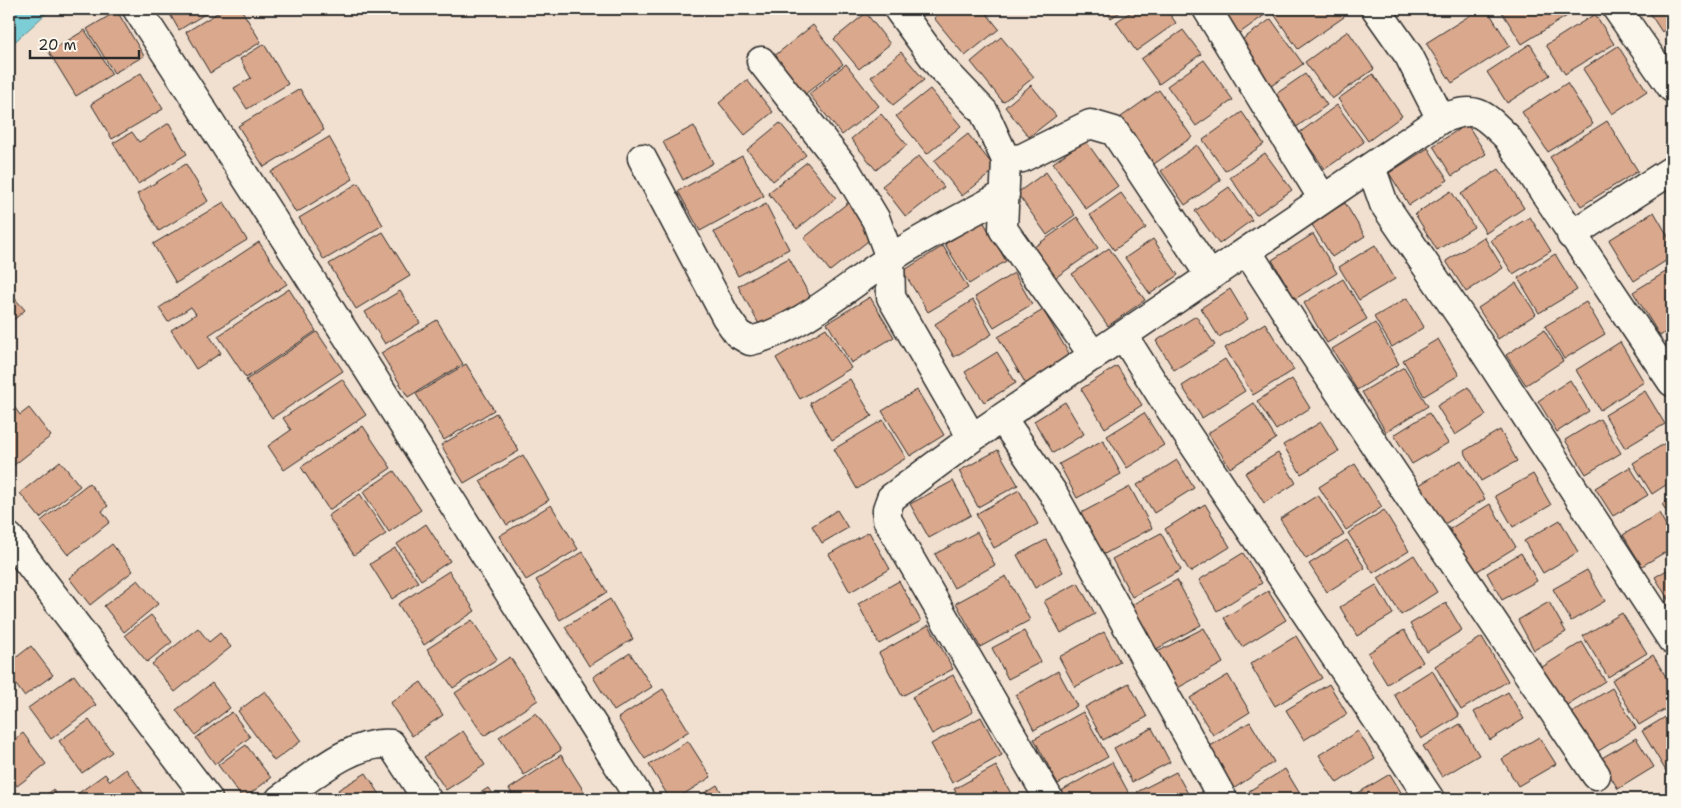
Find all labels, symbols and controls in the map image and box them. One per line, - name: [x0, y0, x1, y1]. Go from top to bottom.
- scale bar: [30, 28, 139, 60]
- text: 20 m: [38, 35, 77, 55]

